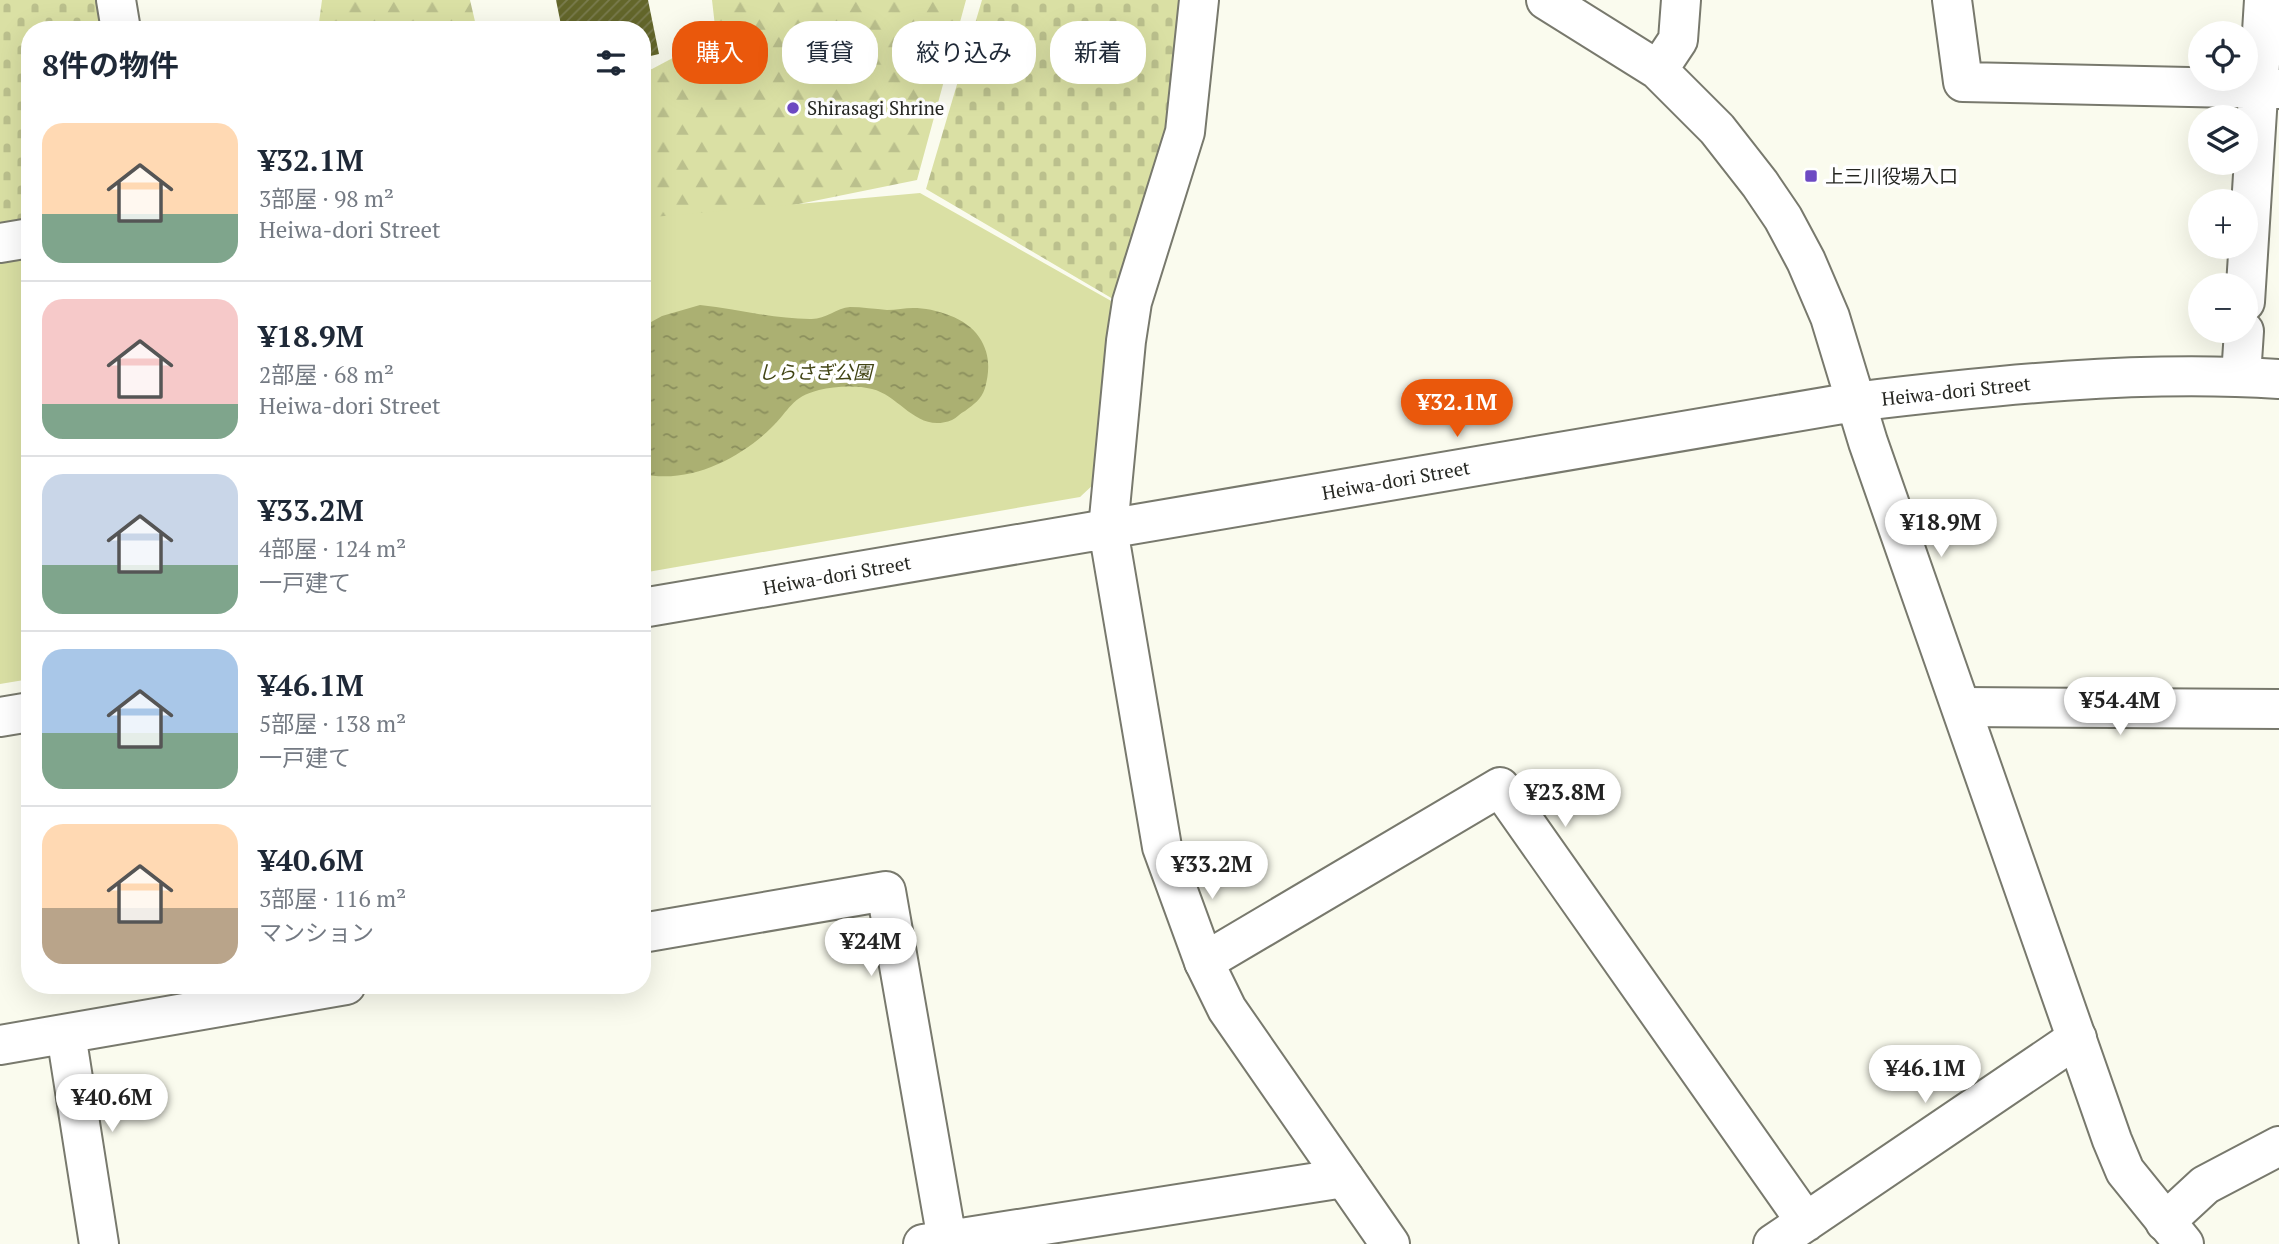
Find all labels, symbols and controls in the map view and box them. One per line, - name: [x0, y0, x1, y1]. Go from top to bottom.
- chip: 購入: [672, 21, 768, 84]
- chip: 賃貸: [782, 21, 878, 84]
- chip: 絞り込み: [892, 21, 1036, 84]
- chip: 新着: [1050, 21, 1146, 84]
- map controls: [2188, 21, 2258, 343]
- button: locate: [2188, 21, 2258, 91]
- icon: filters: [592, 44, 630, 82]
- text: 8件の物件: [42, 45, 179, 85]
- place label: Shirasagi Shrine: [807, 95, 944, 120]
- marker: Shirasagi Shrine: [785, 100, 801, 116]
- button: layers: [2188, 105, 2258, 175]
- text: ¥32.1M: [259, 140, 364, 180]
- icon: home: [98, 151, 182, 235]
- place label: 上三川役場入口: [1825, 163, 1958, 188]
- marker: 上三川役場入口: [1803, 168, 1819, 184]
- text: 3部屋 · 98 m²: [259, 183, 394, 214]
- button: +: [2188, 189, 2258, 259]
- text: Heiwa-dori Street: [259, 214, 441, 245]
- button: −: [2188, 273, 2258, 343]
- text: ¥18.9M: [259, 316, 364, 356]
- icon: home: [98, 327, 182, 411]
- text: 2部屋 · 68 m²: [259, 359, 394, 390]
- park label: しらさぎ公園: [758, 359, 875, 384]
- street label: Heiwa-dori Street: [1880, 370, 2032, 411]
- pin: ¥32.1M: [1400, 380, 1514, 439]
- text: ¥32.1M: [1417, 386, 1497, 417]
- text: Heiwa-dori Street: [259, 390, 441, 421]
- street label: Heiwa-dori Street: [1320, 454, 1472, 505]
- text: ¥33.2M: [259, 490, 364, 530]
- pin: ¥18.9M: [1884, 500, 1998, 559]
- icon: home: [98, 502, 182, 586]
- text: ¥18.9M: [1901, 506, 1981, 537]
- text: 4部屋 · 124 m²: [259, 533, 406, 564]
- street label: Heiwa-dori Street: [761, 549, 913, 600]
- text: 一戸建て: [259, 567, 351, 598]
- text: ¥46.1M: [259, 665, 364, 705]
- icon: home: [98, 677, 182, 761]
- pin: ¥54.4M: [2063, 678, 2177, 737]
- text: ¥54.4M: [2080, 684, 2160, 715]
- text: 5部屋 · 138 m²: [259, 708, 406, 739]
- text: 一戸建て: [259, 742, 351, 773]
- pin: ¥23.8M: [1508, 770, 1622, 829]
- text: ¥23.8M: [1525, 776, 1605, 807]
- text: ¥40.6M: [259, 840, 364, 880]
- pin: ¥33.2M: [1155, 842, 1269, 901]
- text: ¥33.2M: [1172, 848, 1252, 879]
- icon: home: [98, 852, 182, 936]
- text: 3部屋 · 116 m²: [259, 883, 406, 914]
- text: マンション: [259, 917, 374, 948]
- pin: ¥24M: [830, 918, 912, 978]
- text: ¥24M: [841, 925, 901, 956]
- pin: ¥46.1M: [1868, 1046, 1982, 1105]
- text: ¥46.1M: [1885, 1052, 1965, 1083]
- pin: ¥40.6M: [55, 1074, 169, 1134]
- text: ¥40.6M: [72, 1081, 152, 1112]

